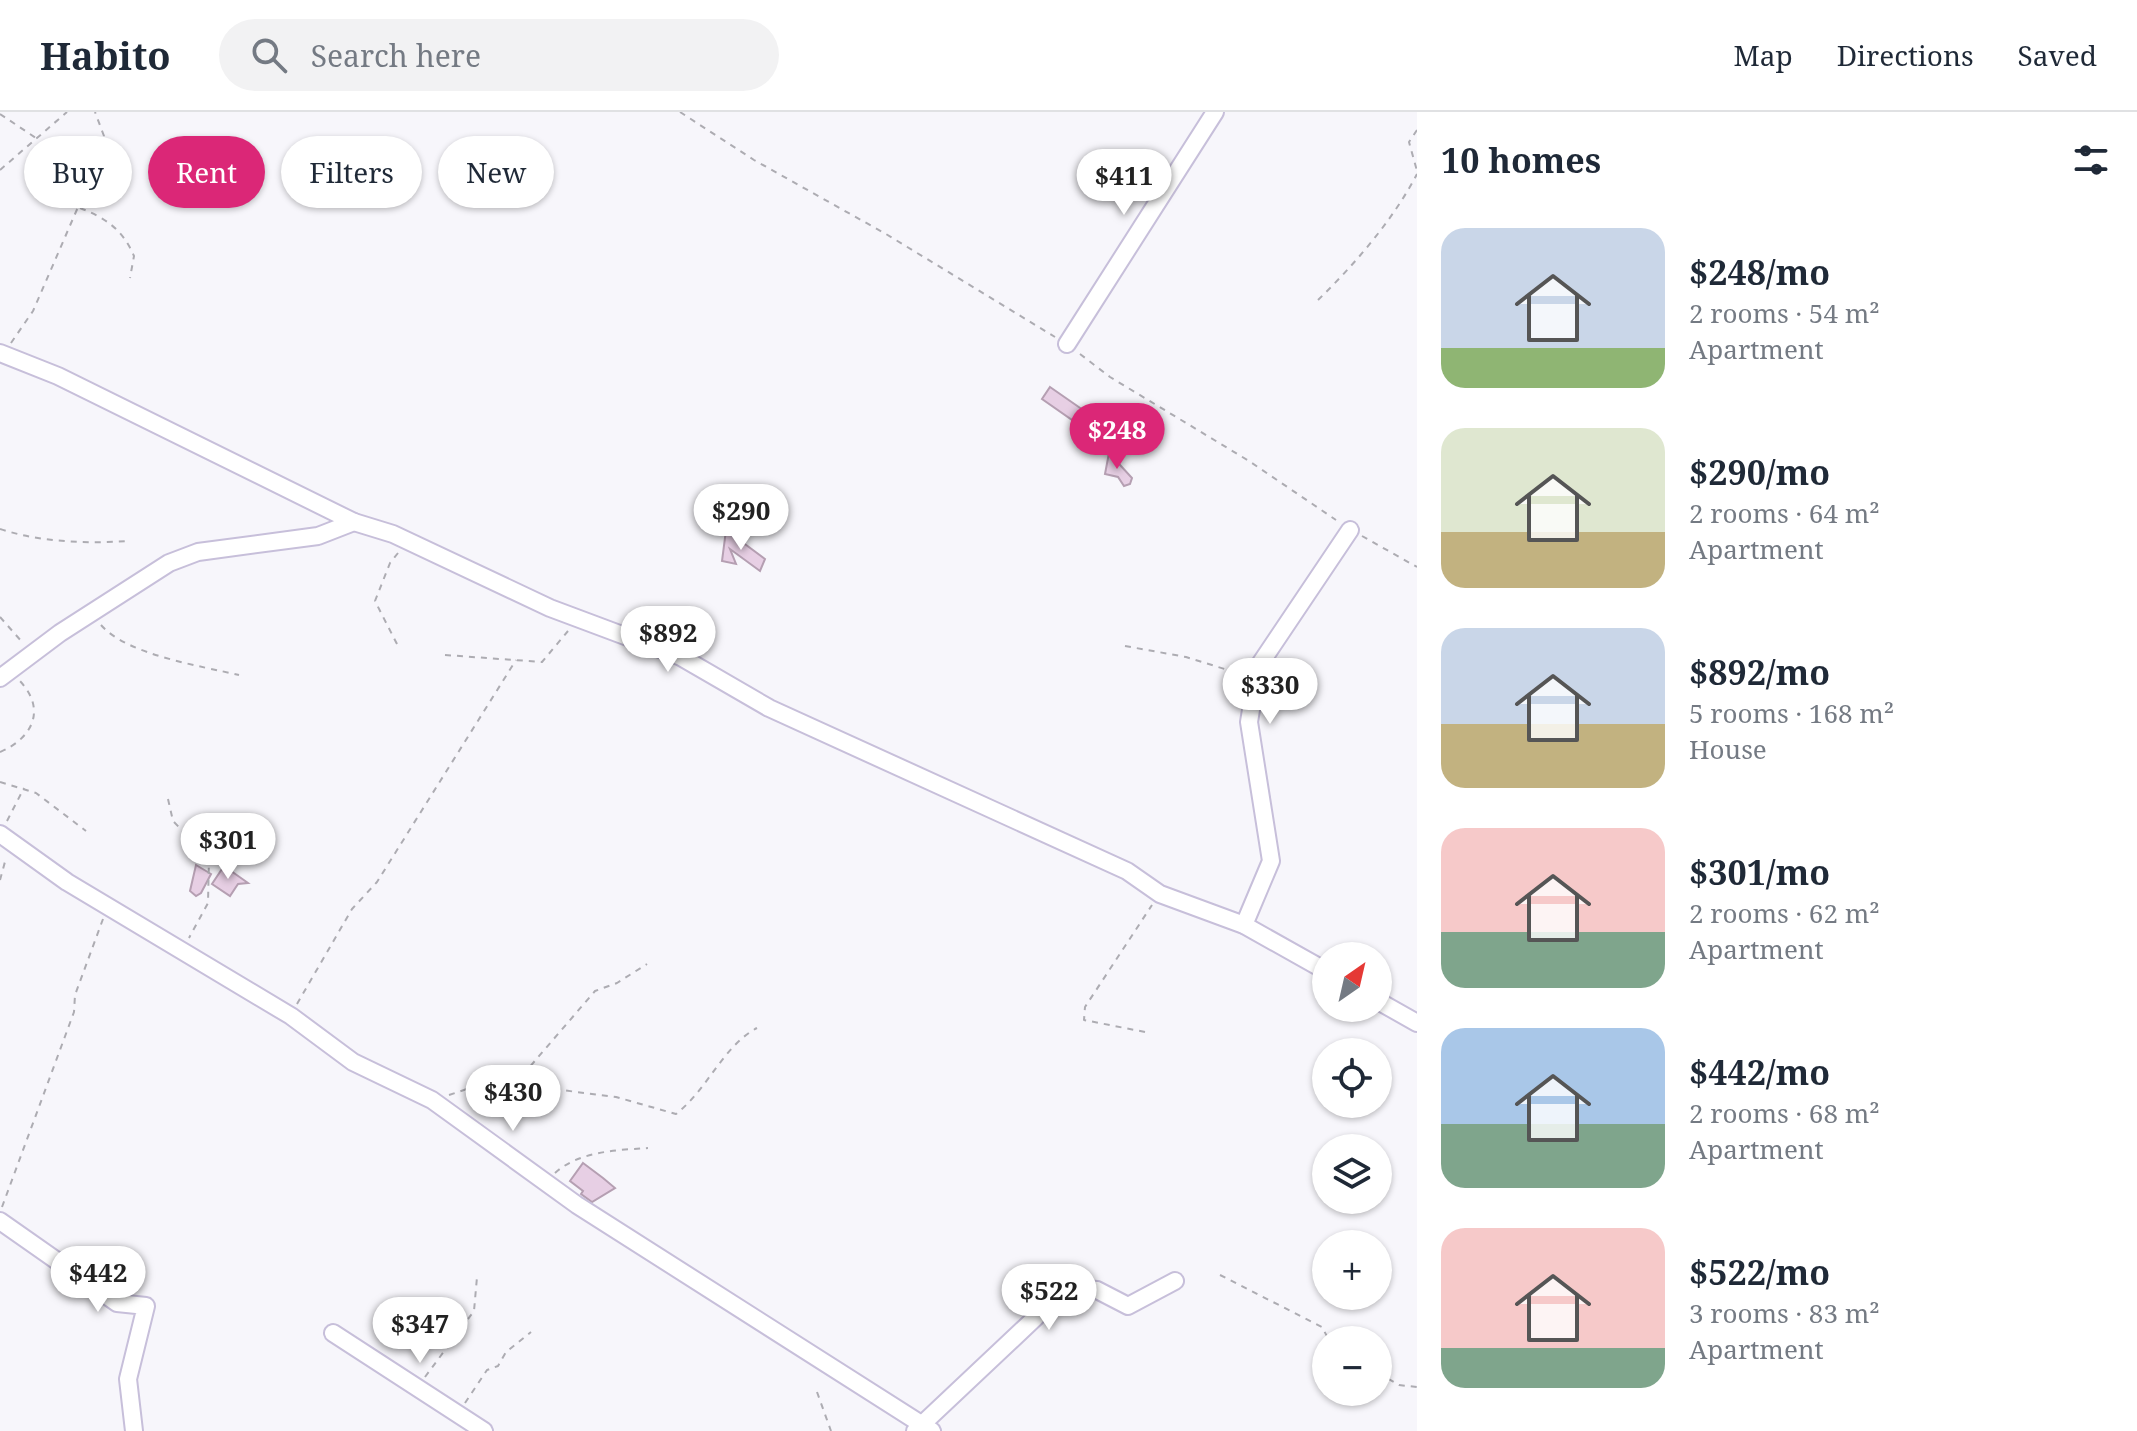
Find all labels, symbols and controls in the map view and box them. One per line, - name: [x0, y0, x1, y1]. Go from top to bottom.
- search box: [219, 19, 779, 91]
- text: Habito: [40, 29, 171, 81]
- icon: search: [247, 33, 291, 77]
- text: Search here: [311, 35, 481, 76]
- text: Map: [1733, 36, 1793, 74]
- text: Directions: [1837, 36, 1974, 74]
- text: Saved: [2018, 36, 2097, 74]
- chip: Buy: [24, 136, 132, 208]
- chip: Rent: [148, 136, 265, 208]
- chip: Filters: [281, 136, 422, 208]
- chip: New: [438, 136, 554, 208]
- text: 10 homes: [1441, 137, 1601, 183]
- icon: filters: [2069, 138, 2113, 182]
- pin: $411: [1077, 149, 1171, 217]
- text: $411: [1095, 157, 1153, 193]
- text: $248/mo: [1689, 249, 1830, 295]
- icon: home: [1505, 260, 1601, 356]
- text: 2 rooms · 54 m²: [1689, 295, 1880, 331]
- text: Apartment: [1689, 331, 1824, 367]
- pin: $248: [1070, 403, 1164, 471]
- text: $248: [1088, 411, 1146, 447]
- text: $290/mo: [1689, 449, 1830, 495]
- icon: home: [1505, 460, 1601, 556]
- pin: $290: [694, 484, 788, 552]
- text: $290: [712, 492, 770, 528]
- text: 2 rooms · 64 m²: [1689, 495, 1880, 531]
- text: Apartment: [1689, 531, 1824, 567]
- pin: $892: [621, 606, 715, 674]
- text: $892: [639, 614, 697, 650]
- text: $892/mo: [1689, 649, 1830, 695]
- pin: $330: [1223, 658, 1317, 726]
- icon: home: [1505, 660, 1601, 756]
- text: $330: [1241, 666, 1299, 702]
- text: 5 rooms · 168 m²: [1689, 695, 1894, 731]
- text: House: [1689, 731, 1767, 767]
- pin: $301: [181, 813, 275, 881]
- text: $301: [199, 821, 257, 857]
- text: $301/mo: [1689, 849, 1830, 895]
- icon: home: [1505, 860, 1601, 956]
- text: 2 rooms · 62 m²: [1689, 895, 1880, 931]
- text: Apartment: [1689, 931, 1824, 967]
- north arrow: [1312, 942, 1392, 1022]
- map controls: [1312, 942, 1392, 1406]
- button: locate: [1312, 1038, 1392, 1118]
- text: $442/mo: [1689, 1049, 1830, 1095]
- icon: home: [1505, 1060, 1601, 1156]
- pin: $430: [466, 1065, 560, 1133]
- text: $430: [484, 1073, 542, 1109]
- text: 2 rooms · 68 m²: [1689, 1095, 1880, 1131]
- text: Apartment: [1689, 1131, 1824, 1167]
- button: layers: [1312, 1134, 1392, 1214]
- button: +: [1312, 1230, 1392, 1310]
- pin: $442: [51, 1246, 145, 1314]
- text: $522/mo: [1689, 1249, 1830, 1295]
- text: $442: [69, 1254, 127, 1290]
- icon: home: [1505, 1260, 1601, 1356]
- pin: $522: [1002, 1264, 1096, 1332]
- text: $522: [1020, 1272, 1078, 1308]
- text: 3 rooms · 83 m²: [1689, 1295, 1880, 1331]
- pin: $347: [373, 1297, 467, 1365]
- text: $347: [391, 1305, 449, 1341]
- button: −: [1312, 1326, 1392, 1406]
- text: Apartment: [1689, 1331, 1824, 1367]

